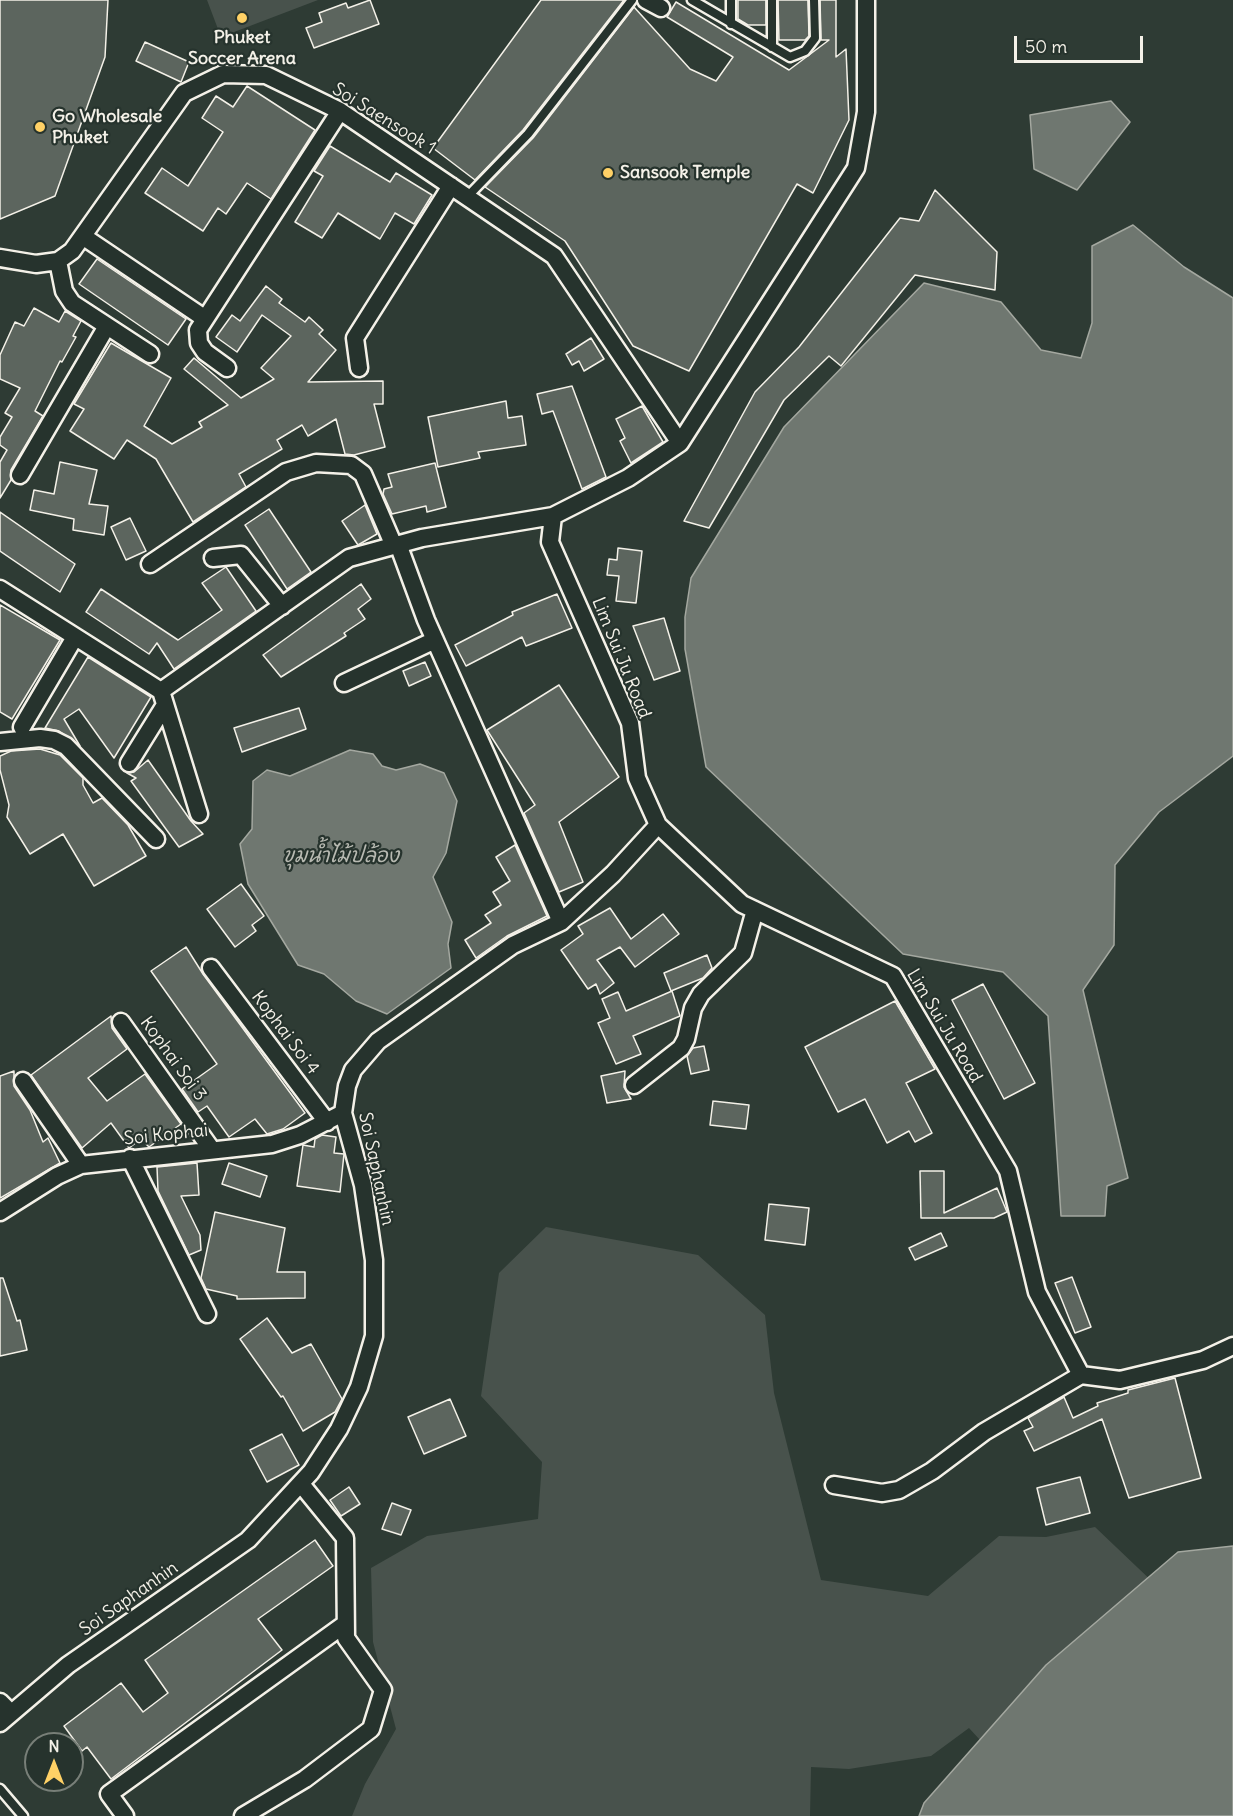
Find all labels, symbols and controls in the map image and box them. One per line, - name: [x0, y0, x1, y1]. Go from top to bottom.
- marker: Phuket Soccer Arena: [235, 11, 249, 25]
- scale bar: [1017, 24, 1146, 62]
- place label: Phuket Soccer Arena: [188, 27, 296, 70]
- text: 50 m: [1025, 35, 1067, 58]
- street label: Soi Saensook 1: [328, 79, 440, 159]
- place label: Go Wholesale Phuket: [52, 106, 162, 148]
- marker: Go Wholesale Phuket: [33, 120, 47, 134]
- place label: Sansook Temple: [620, 162, 750, 184]
- marker: Sansook Temple: [601, 166, 615, 180]
- street label: Lim Sui Ju Road: [587, 594, 655, 722]
- water label: ขุมน้ำไม้ปล้อง: [283, 844, 399, 868]
- street label: Lim Sui Ju Road: [902, 965, 986, 1087]
- street label: Kophai Soi 4: [247, 987, 323, 1079]
- street label: Kophai Soi 3: [135, 1013, 211, 1105]
- street label: Soi Saphanhin: [353, 1111, 399, 1227]
- street label: Soi Kophai: [123, 1120, 209, 1150]
- street label: Soi Saphanhin: [76, 1557, 182, 1641]
- north arrow: [24, 1732, 84, 1792]
- text: N: [48, 1736, 60, 1756]

